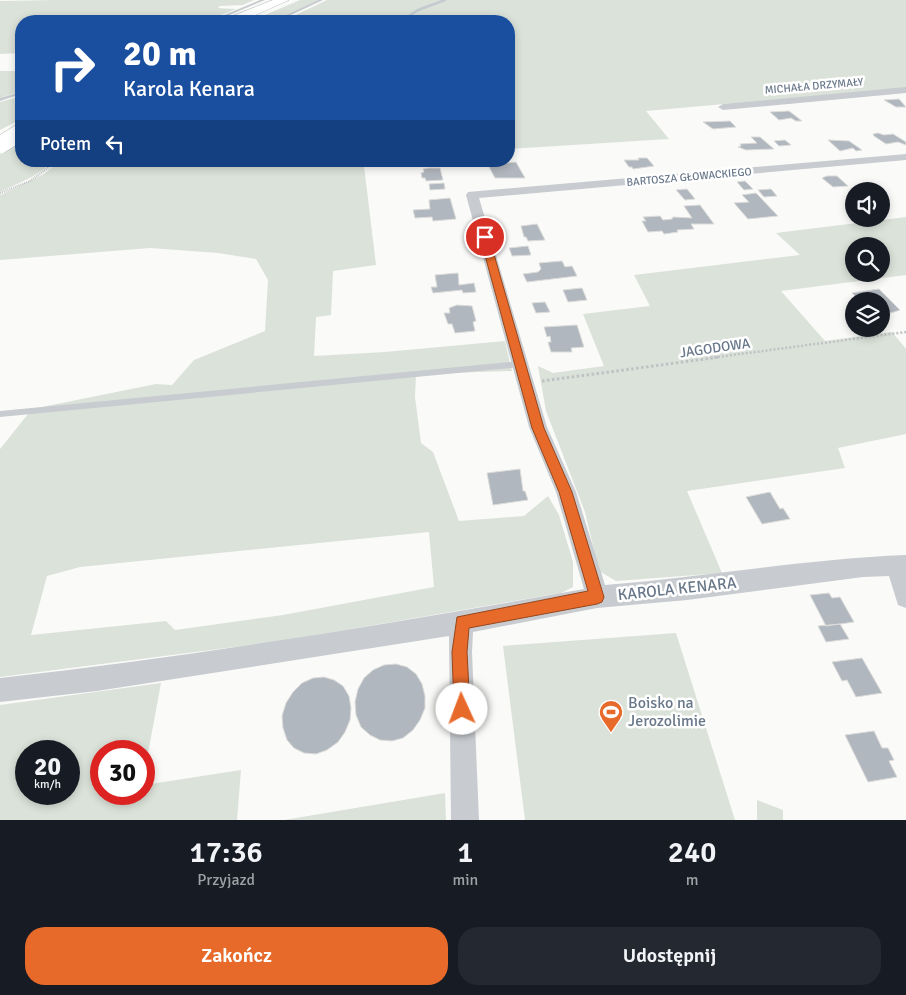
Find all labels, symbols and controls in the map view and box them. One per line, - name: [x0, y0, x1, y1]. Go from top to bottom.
- text: 20 m: [123, 32, 197, 75]
- icon: right: [40, 35, 105, 100]
- text: Karola Kenara: [123, 75, 255, 102]
- street label: MICHAŁA DRZYMAŁY: [764, 75, 864, 97]
- icon: left: [101, 130, 129, 158]
- text: Potem: [40, 132, 91, 156]
- street label: BARTOSZA GŁOWACKIEGO: [626, 165, 752, 189]
- map controls: [845, 182, 890, 337]
- button: sound: [845, 182, 890, 227]
- pin: [464, 216, 506, 258]
- icon: arrive: [471, 223, 499, 251]
- button: search: [845, 237, 890, 282]
- button: layers: [845, 292, 890, 337]
- street label: JAGODOWA: [679, 335, 752, 361]
- street label: KAROLA KENARA: [617, 573, 738, 605]
- position arrow: [435, 682, 487, 734]
- place label: Boisko na Jerozolimie: [628, 693, 706, 731]
- sports icon: Boisko na Jerozolimie: [598, 699, 624, 733]
- speed limit sign: 30: [90, 740, 155, 805]
- text: 20: [34, 751, 61, 782]
- text: km/h: [34, 777, 61, 792]
- text: 17:36: [190, 834, 263, 871]
- text: 1: [457, 834, 473, 871]
- text: 240: [668, 834, 716, 871]
- text: Przyjazd: [197, 870, 255, 890]
- text: min: [452, 870, 478, 890]
- text: m: [686, 870, 698, 890]
- button: Zakończ: [25, 927, 448, 985]
- button: Udostępnij: [458, 927, 881, 985]

